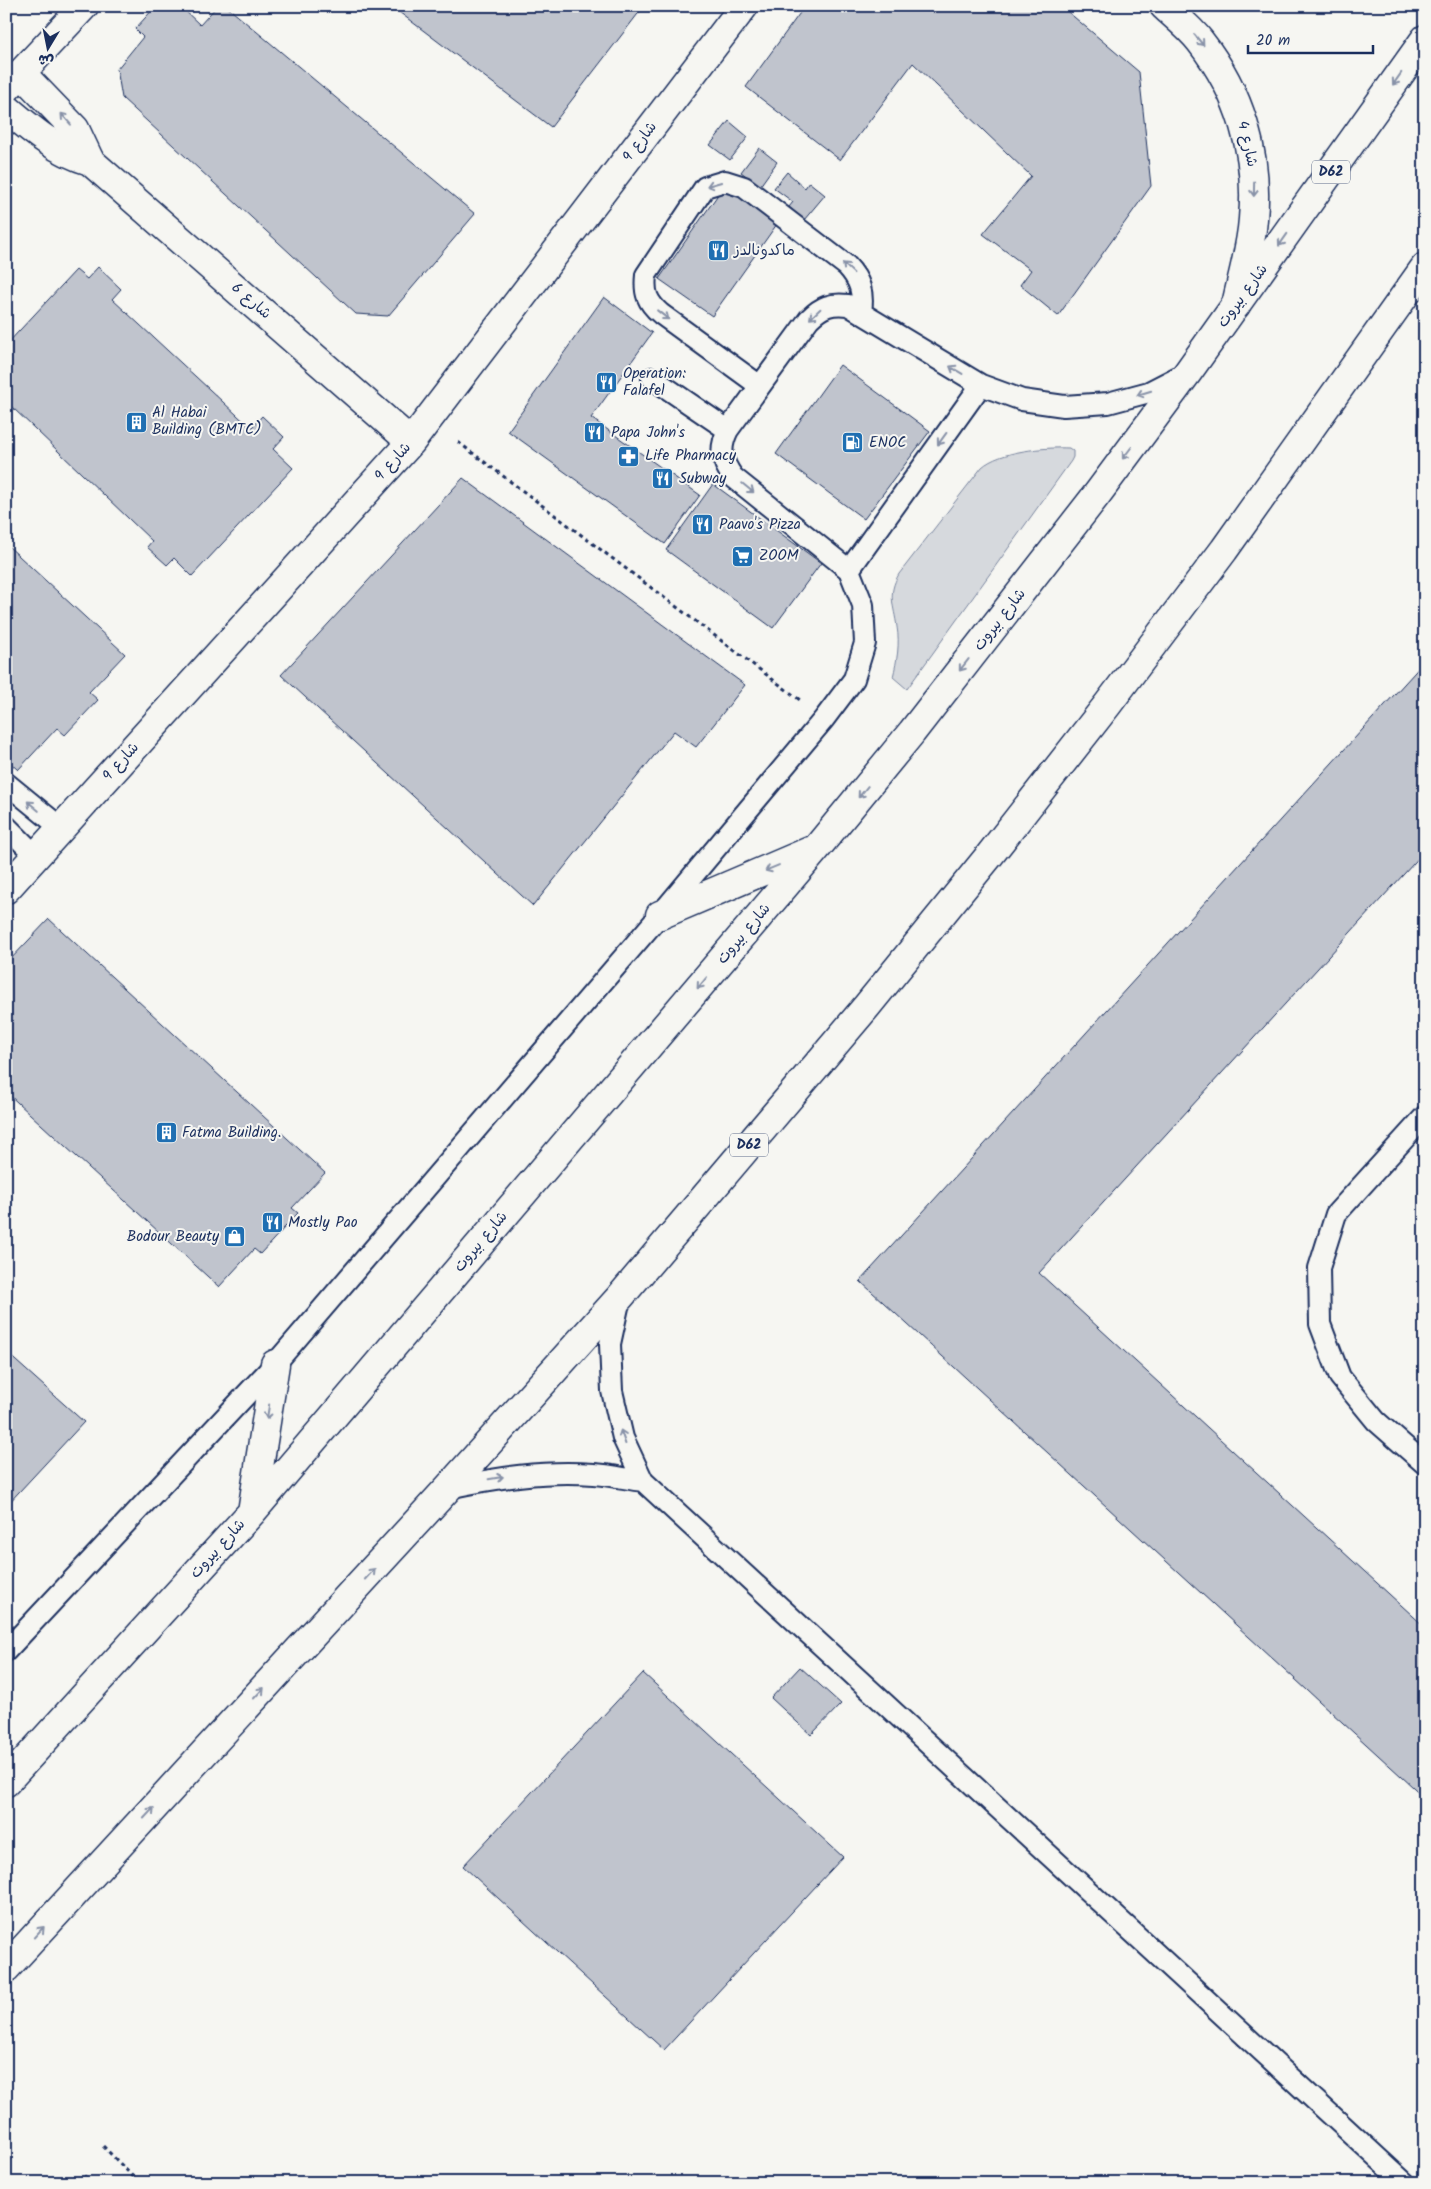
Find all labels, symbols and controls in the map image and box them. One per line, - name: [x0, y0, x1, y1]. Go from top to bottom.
- north arrow: [22, 22, 72, 72]
- scale bar: [1248, 22, 1374, 54]
- text: 20 m: [1256, 29, 1290, 53]
- one-way arrow: [1193, 34, 1205, 47]
- text: ش: [36, 48, 55, 72]
- one-way arrow: [1392, 72, 1402, 86]
- one-way arrow: [61, 112, 72, 125]
- street label: شارع 9: [617, 116, 663, 168]
- street label: شارع 4: [1230, 119, 1264, 169]
- road number: D62: [1312, 160, 1350, 183]
- one-way arrow: [707, 180, 723, 189]
- one-way arrow: [1249, 181, 1259, 197]
- one-way arrow: [1278, 233, 1288, 247]
- restaurant icon: ماكدونالدز: [706, 239, 730, 263]
- place label: ماكدونالدز: [733, 239, 795, 263]
- street label: شارع بيروت: [1212, 259, 1274, 333]
- one-way arrow: [842, 262, 854, 274]
- street label: شارع 6: [225, 277, 277, 325]
- one-way arrow: [808, 308, 821, 320]
- one-way arrow: [656, 309, 669, 320]
- place label: Operation: Falafel: [623, 362, 686, 403]
- one-way arrow: [949, 364, 963, 374]
- restaurant icon: Operation: Falafel: [595, 371, 619, 395]
- one-way arrow: [1137, 389, 1153, 399]
- place label: Al Habai Building (BMTC): [152, 401, 261, 442]
- building icon: Al Habai Building (BMTC): [124, 410, 148, 434]
- restaurant icon: Papa John's: [583, 421, 607, 445]
- place label: Papa John's: [611, 421, 685, 445]
- fuel station icon: ENOC: [841, 431, 865, 455]
- place label: ENOC: [869, 431, 906, 455]
- one-way arrow: [937, 432, 947, 446]
- street label: شارع 9: [369, 437, 417, 487]
- pharmacy icon: Life Pharmacy: [617, 444, 641, 468]
- place label: Life Pharmacy: [645, 444, 737, 468]
- one-way arrow: [1122, 446, 1133, 459]
- restaurant icon: Subway: [651, 467, 675, 491]
- place label: Subway: [679, 467, 727, 491]
- one-way arrow: [741, 483, 754, 494]
- restaurant icon: Paavo's Pizza: [691, 513, 715, 537]
- place label: Paavo's Pizza: [719, 513, 801, 537]
- supermarket icon: ZOOM: [731, 544, 755, 568]
- place label: ZOOM: [759, 544, 799, 568]
- street label: شارع بيروت: [968, 584, 1032, 656]
- one-way arrow: [959, 658, 970, 671]
- street label: شارع 9: [97, 737, 145, 787]
- one-way arrow: [857, 785, 868, 798]
- one-way arrow: [27, 800, 40, 812]
- one-way arrow: [764, 864, 779, 873]
- street label: شارع بيروت: [711, 898, 777, 970]
- one-way arrow: [696, 977, 707, 990]
- building icon: Fatma Building.: [154, 1121, 178, 1145]
- place label: Fatma Building.: [182, 1121, 281, 1145]
- road number: D62: [730, 1134, 768, 1156]
- street label: شارع بيروت: [448, 1206, 514, 1278]
- restaurant icon: Mostly Pao: [260, 1211, 284, 1235]
- place label: Mostly Pao: [288, 1211, 358, 1235]
- place label: Bodour Beauty: [127, 1225, 220, 1249]
- shop icon: Bodour Beauty: [223, 1225, 247, 1249]
- one-way arrow: [262, 1403, 272, 1419]
- one-way arrow: [618, 1429, 628, 1445]
- one-way arrow: [487, 1473, 503, 1483]
- street label: شارع بيروت: [184, 1514, 252, 1584]
- one-way arrow: [364, 1567, 376, 1580]
- one-way arrow: [253, 1687, 265, 1700]
- one-way arrow: [143, 1806, 155, 1819]
- one-way arrow: [33, 1926, 45, 1938]

